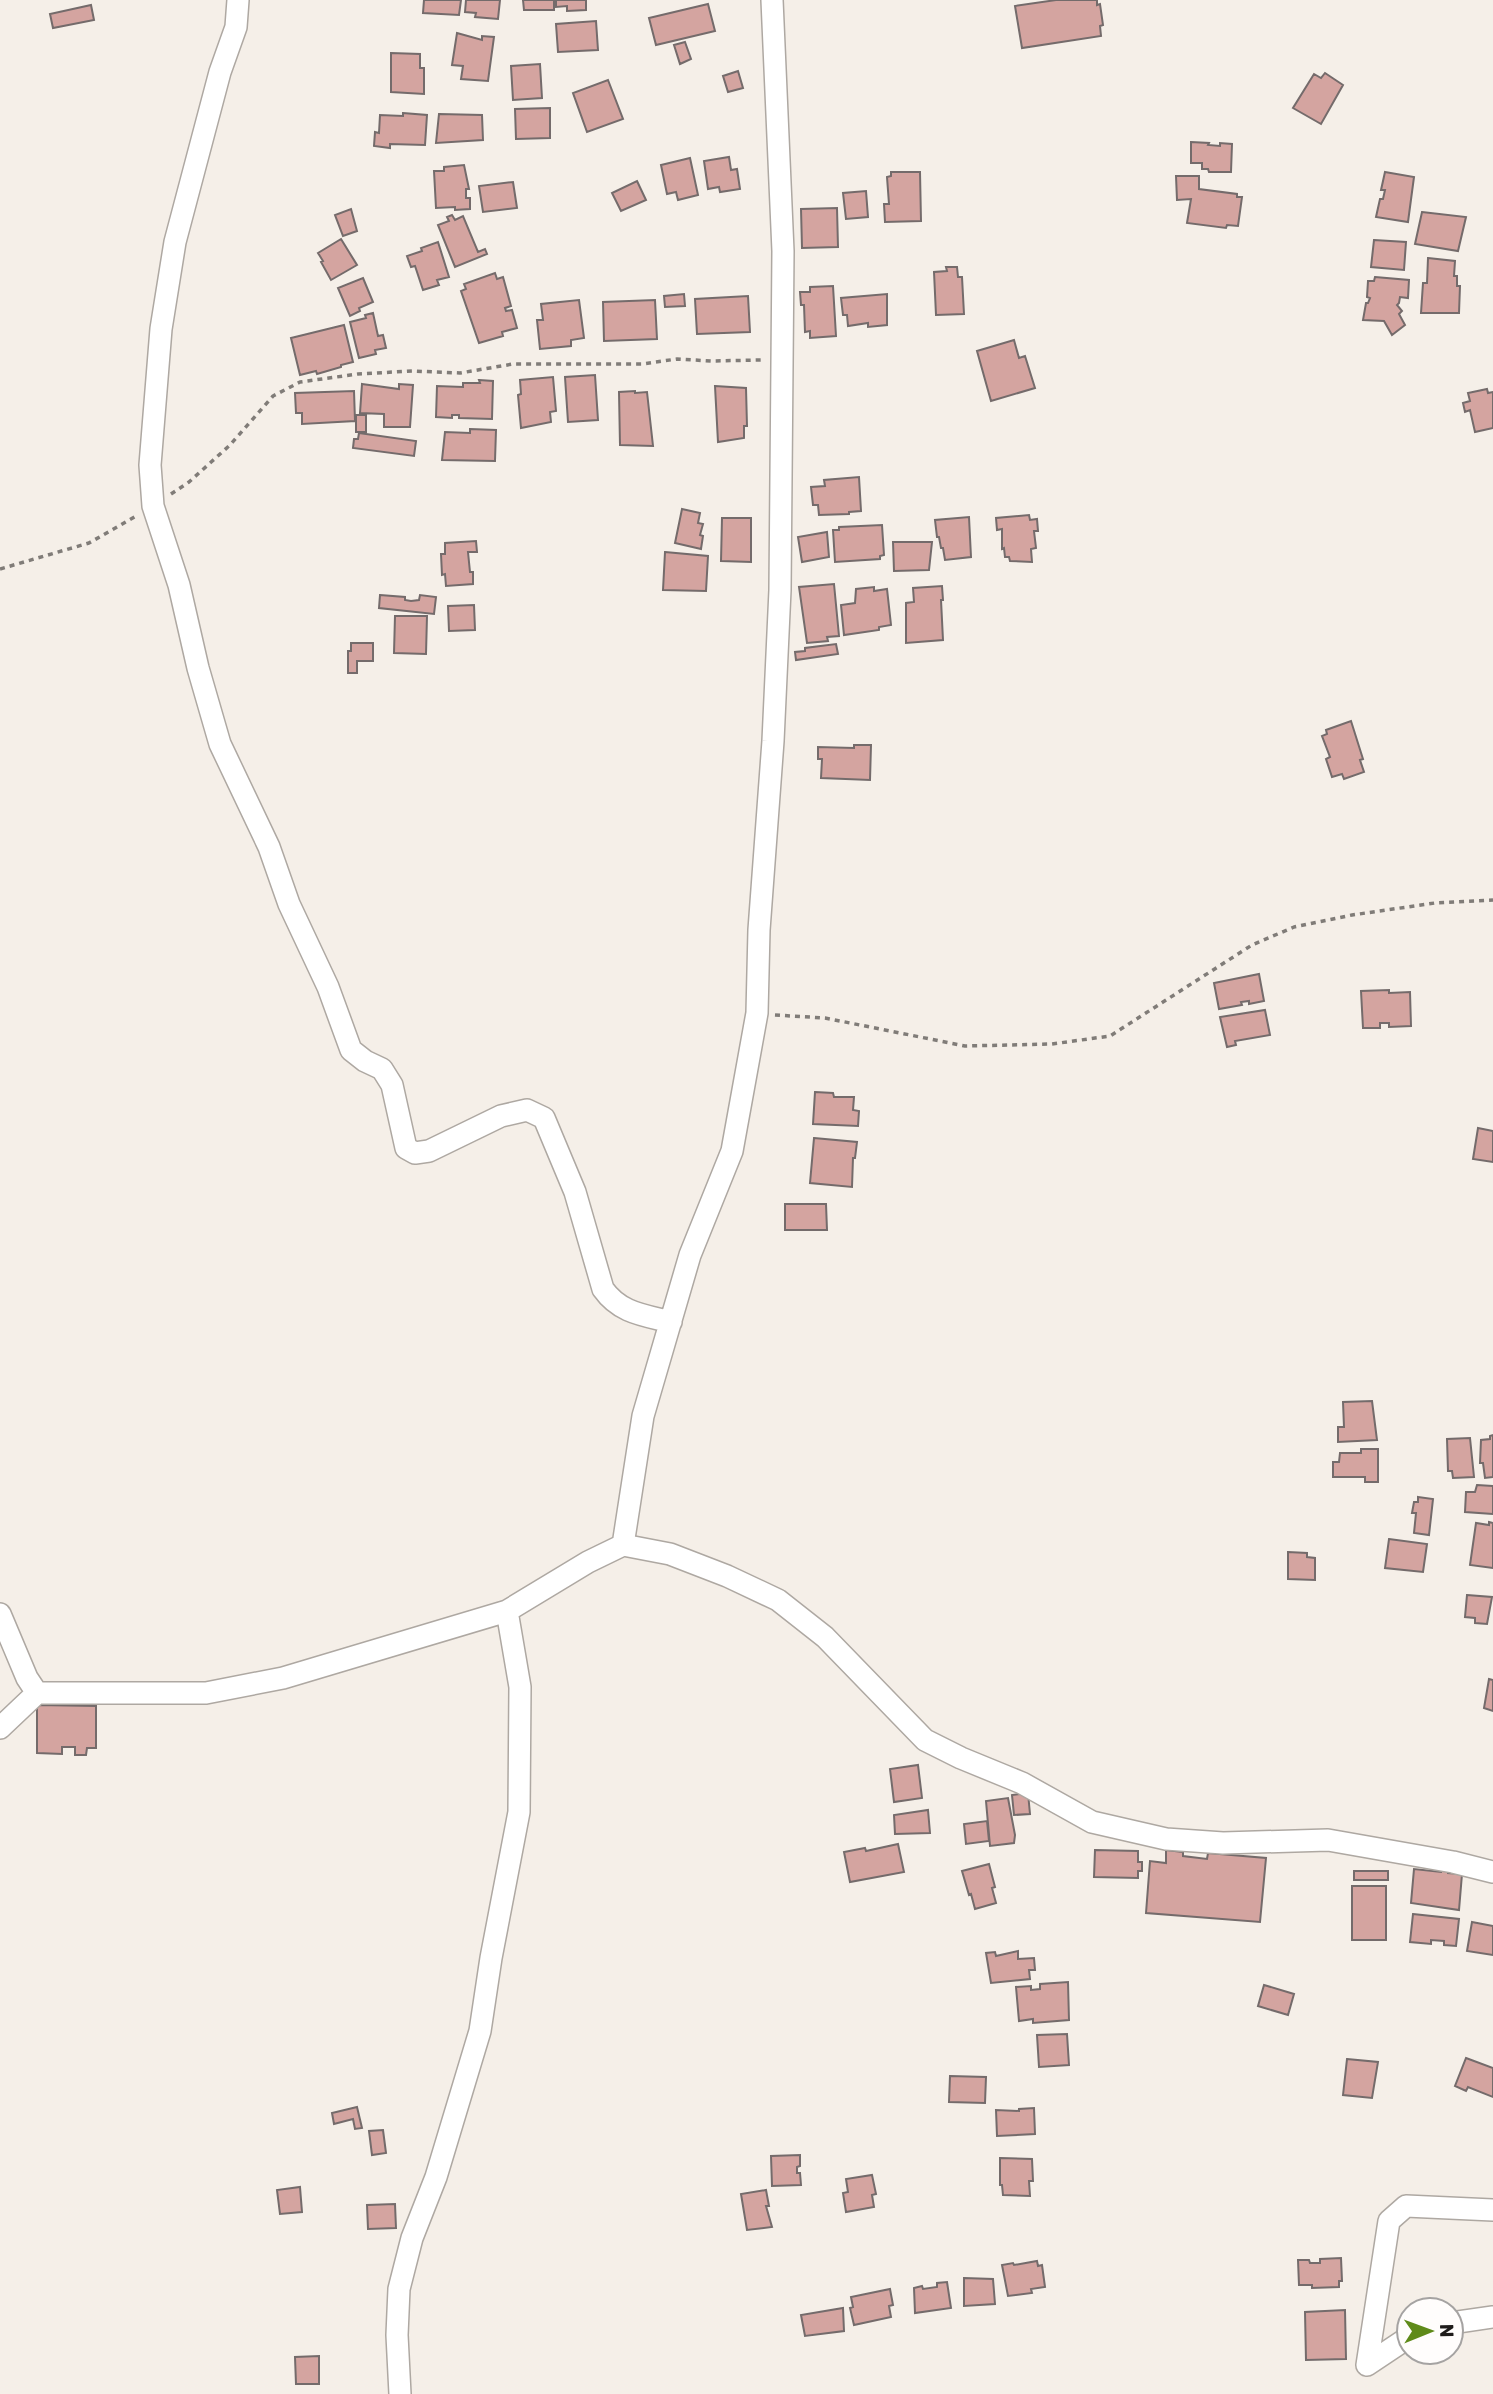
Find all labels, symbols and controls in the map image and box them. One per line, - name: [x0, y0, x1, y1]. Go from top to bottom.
- north arrow: [1395, 2296, 1465, 2366]
- text: N: [1435, 2324, 1458, 2338]

